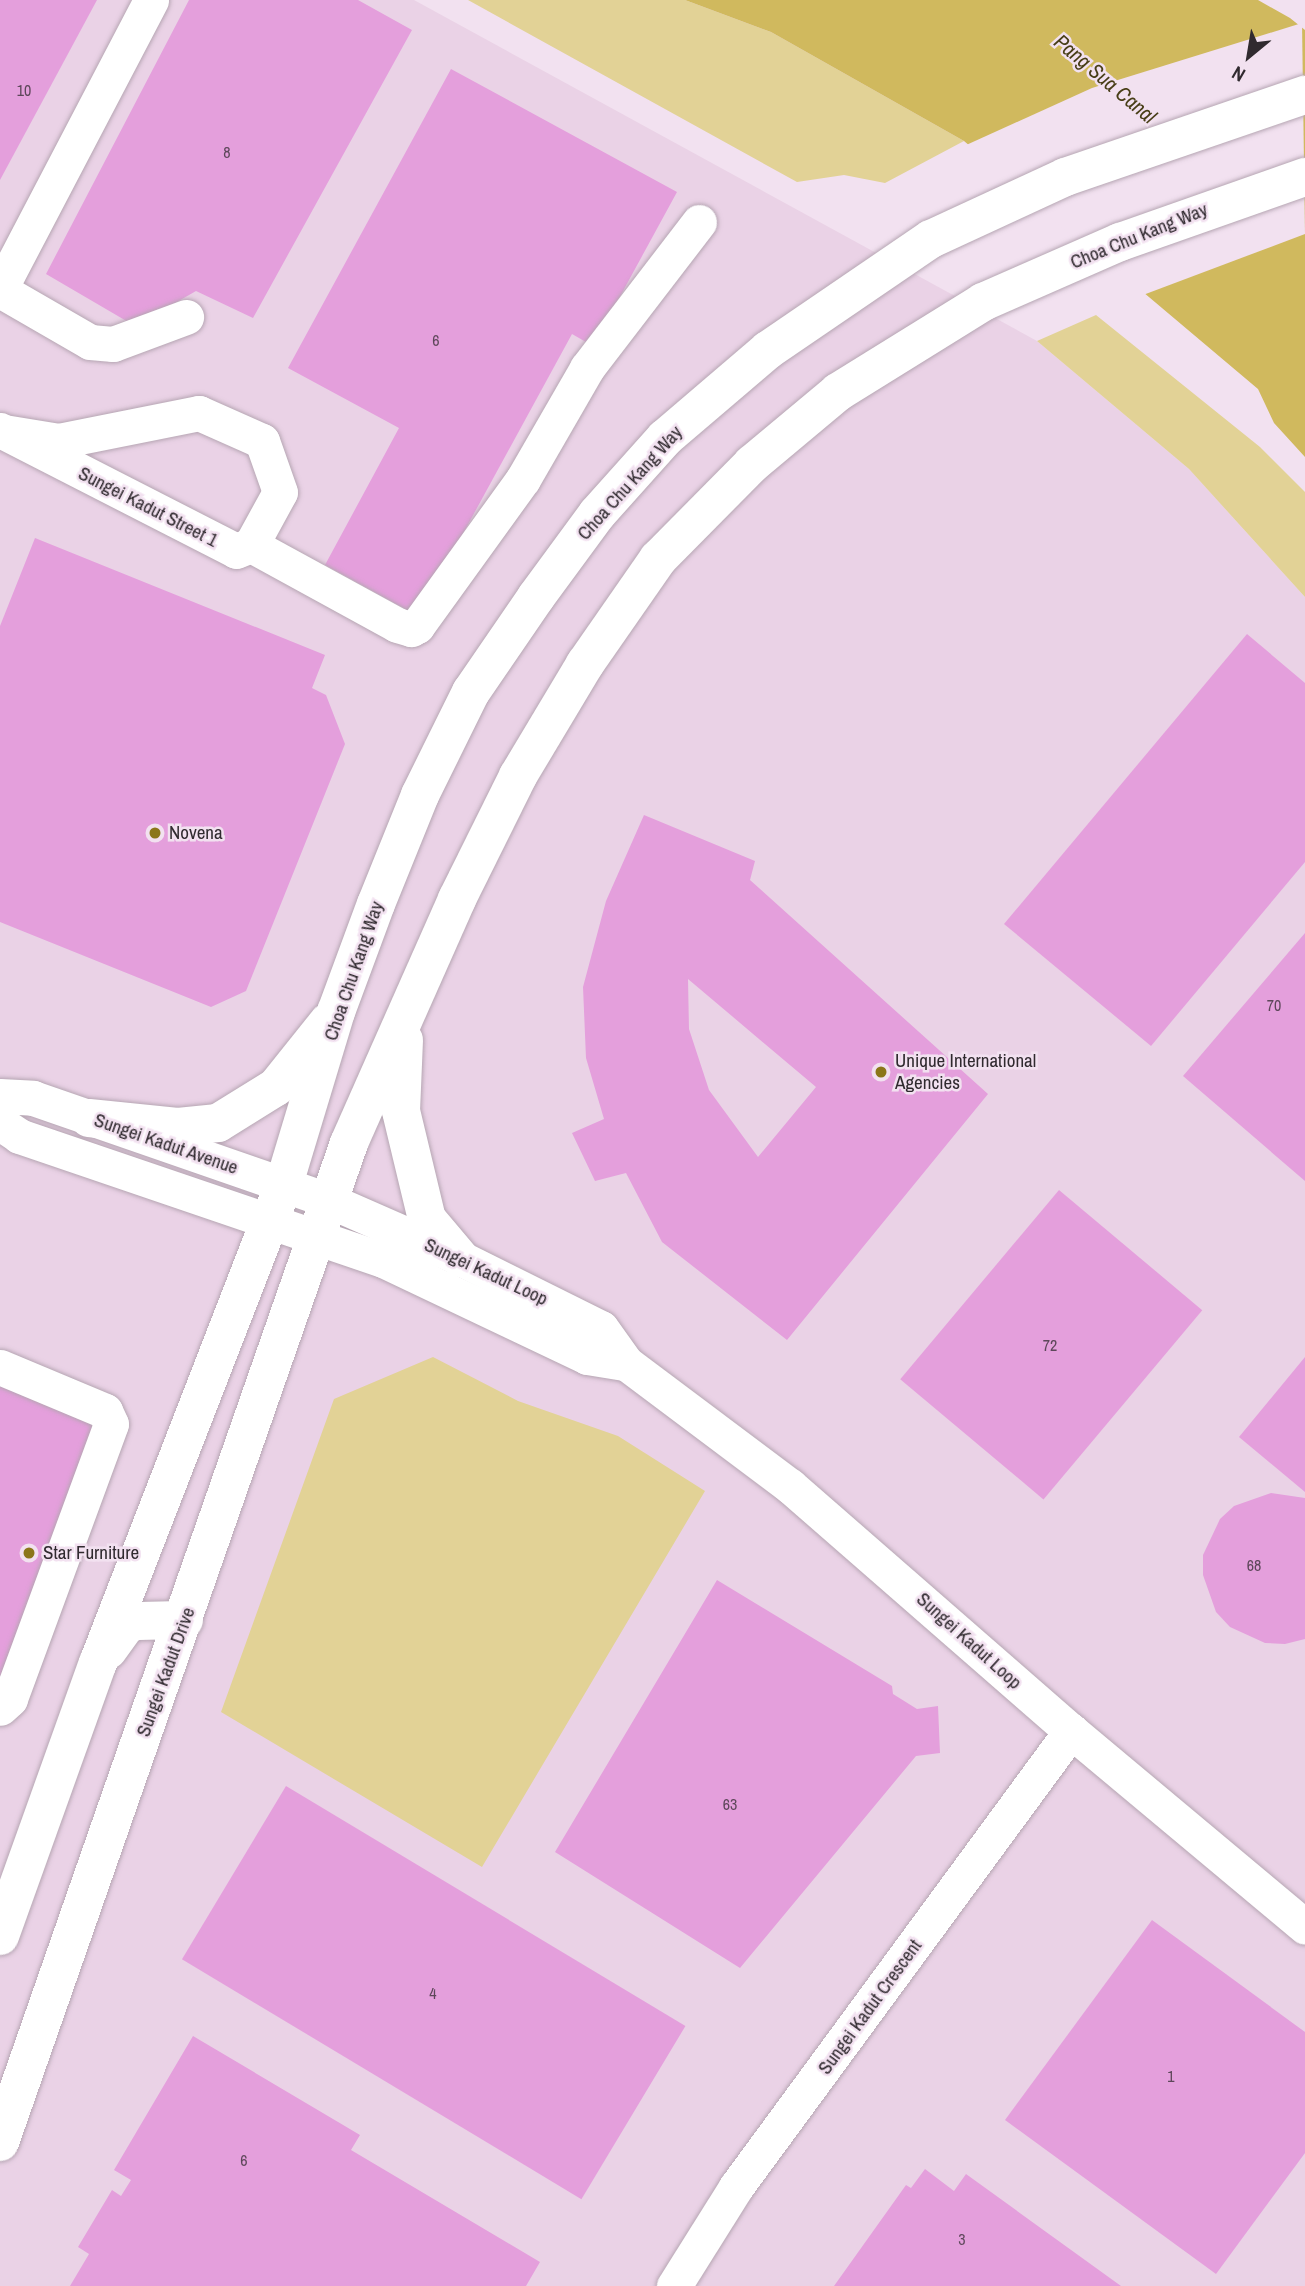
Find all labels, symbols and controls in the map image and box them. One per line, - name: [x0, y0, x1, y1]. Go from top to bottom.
- north arrow: [1214, 21, 1284, 91]
- water label: Pang Sua Canal: [1049, 29, 1161, 129]
- text: N: [1227, 60, 1250, 88]
- house number: 10: [17, 80, 31, 100]
- house number: 8: [223, 142, 231, 162]
- street label: Choa Chu Kang Way: [1067, 198, 1211, 274]
- house number: 6: [432, 330, 440, 350]
- street label: Choa Chu Kang Way: [573, 421, 687, 545]
- street label: Sungei Kadut Street 1: [75, 462, 221, 552]
- place label: Novena: [169, 822, 223, 844]
- marker: Novena: [147, 825, 163, 841]
- street label: Choa Chu Kang Way: [319, 898, 389, 1044]
- house number: 70: [1267, 995, 1281, 1015]
- place label: Unique International Agencies: [895, 1050, 1036, 1094]
- marker: Unique International Agencies: [873, 1064, 889, 1080]
- street label: Sungei Kadut Avenue: [91, 1109, 241, 1179]
- street label: Sungei Kadut Loop: [421, 1233, 551, 1311]
- house number: 72: [1043, 1335, 1057, 1355]
- place label: Star Furniture: [43, 1542, 139, 1564]
- marker: Star Furniture: [21, 1545, 37, 1561]
- house number: 68: [1247, 1555, 1261, 1575]
- street label: Sungei Kadut Loop: [912, 1588, 1026, 1694]
- street label: Sungei Kadut Drive: [132, 1604, 200, 1740]
- house number: 63: [723, 1794, 737, 1814]
- street label: Sungei Kadut Crescent: [813, 1935, 927, 2079]
- house number: 4: [429, 1983, 437, 2003]
- house number: 1: [1167, 2066, 1175, 2086]
- house number: 6: [240, 2150, 248, 2170]
- house number: 3: [958, 2229, 966, 2249]

